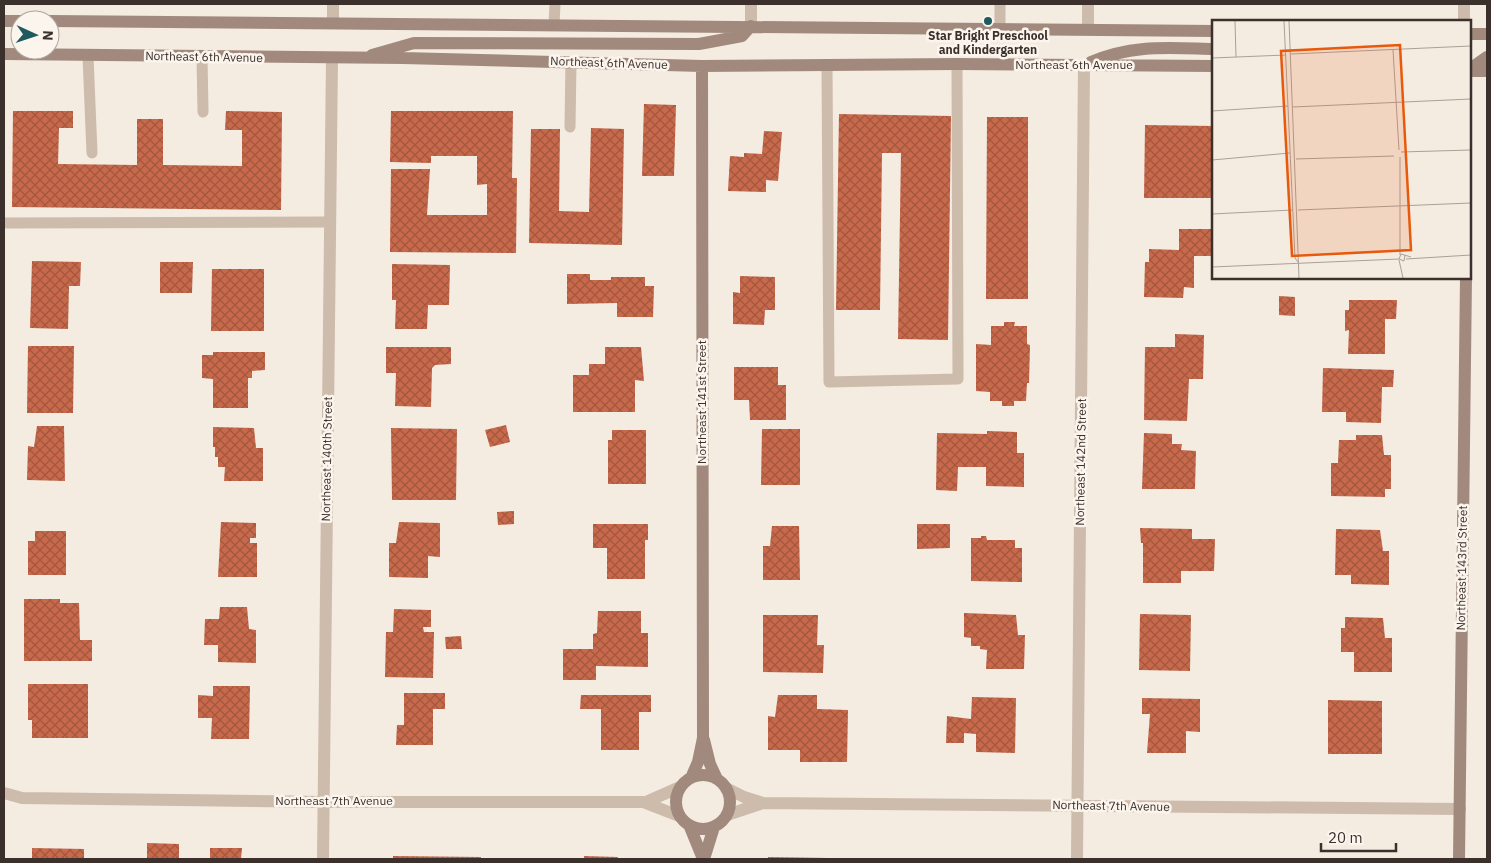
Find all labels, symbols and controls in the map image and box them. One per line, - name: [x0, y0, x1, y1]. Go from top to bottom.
- north arrow: [10, 10, 60, 60]
- marker: Star Bright Preschool and Kindergarten: [982, 15, 994, 27]
- inset map: [1212, 20, 1471, 279]
- place label: Star Bright Preschool and Kindergarten: [928, 28, 1048, 57]
- text: N: [39, 30, 57, 41]
- street label: Northeast 6th Avenue: [145, 48, 263, 65]
- street label: Northeast 6th Avenue: [550, 53, 668, 72]
- street label: Northeast 6th Avenue: [1015, 57, 1133, 72]
- street label: Northeast 141st Street: [694, 340, 709, 464]
- street label: Northeast 140th Street: [318, 396, 335, 522]
- street label: Northeast 142nd Street: [1072, 398, 1089, 526]
- street label: Northeast 143rd Street: [1453, 505, 1470, 631]
- street label: Northeast 7th Avenue: [275, 793, 393, 808]
- street label: Northeast 7th Avenue: [1052, 797, 1170, 814]
- scale bar: [1321, 820, 1396, 852]
- text: 20 m: [1328, 828, 1363, 847]

